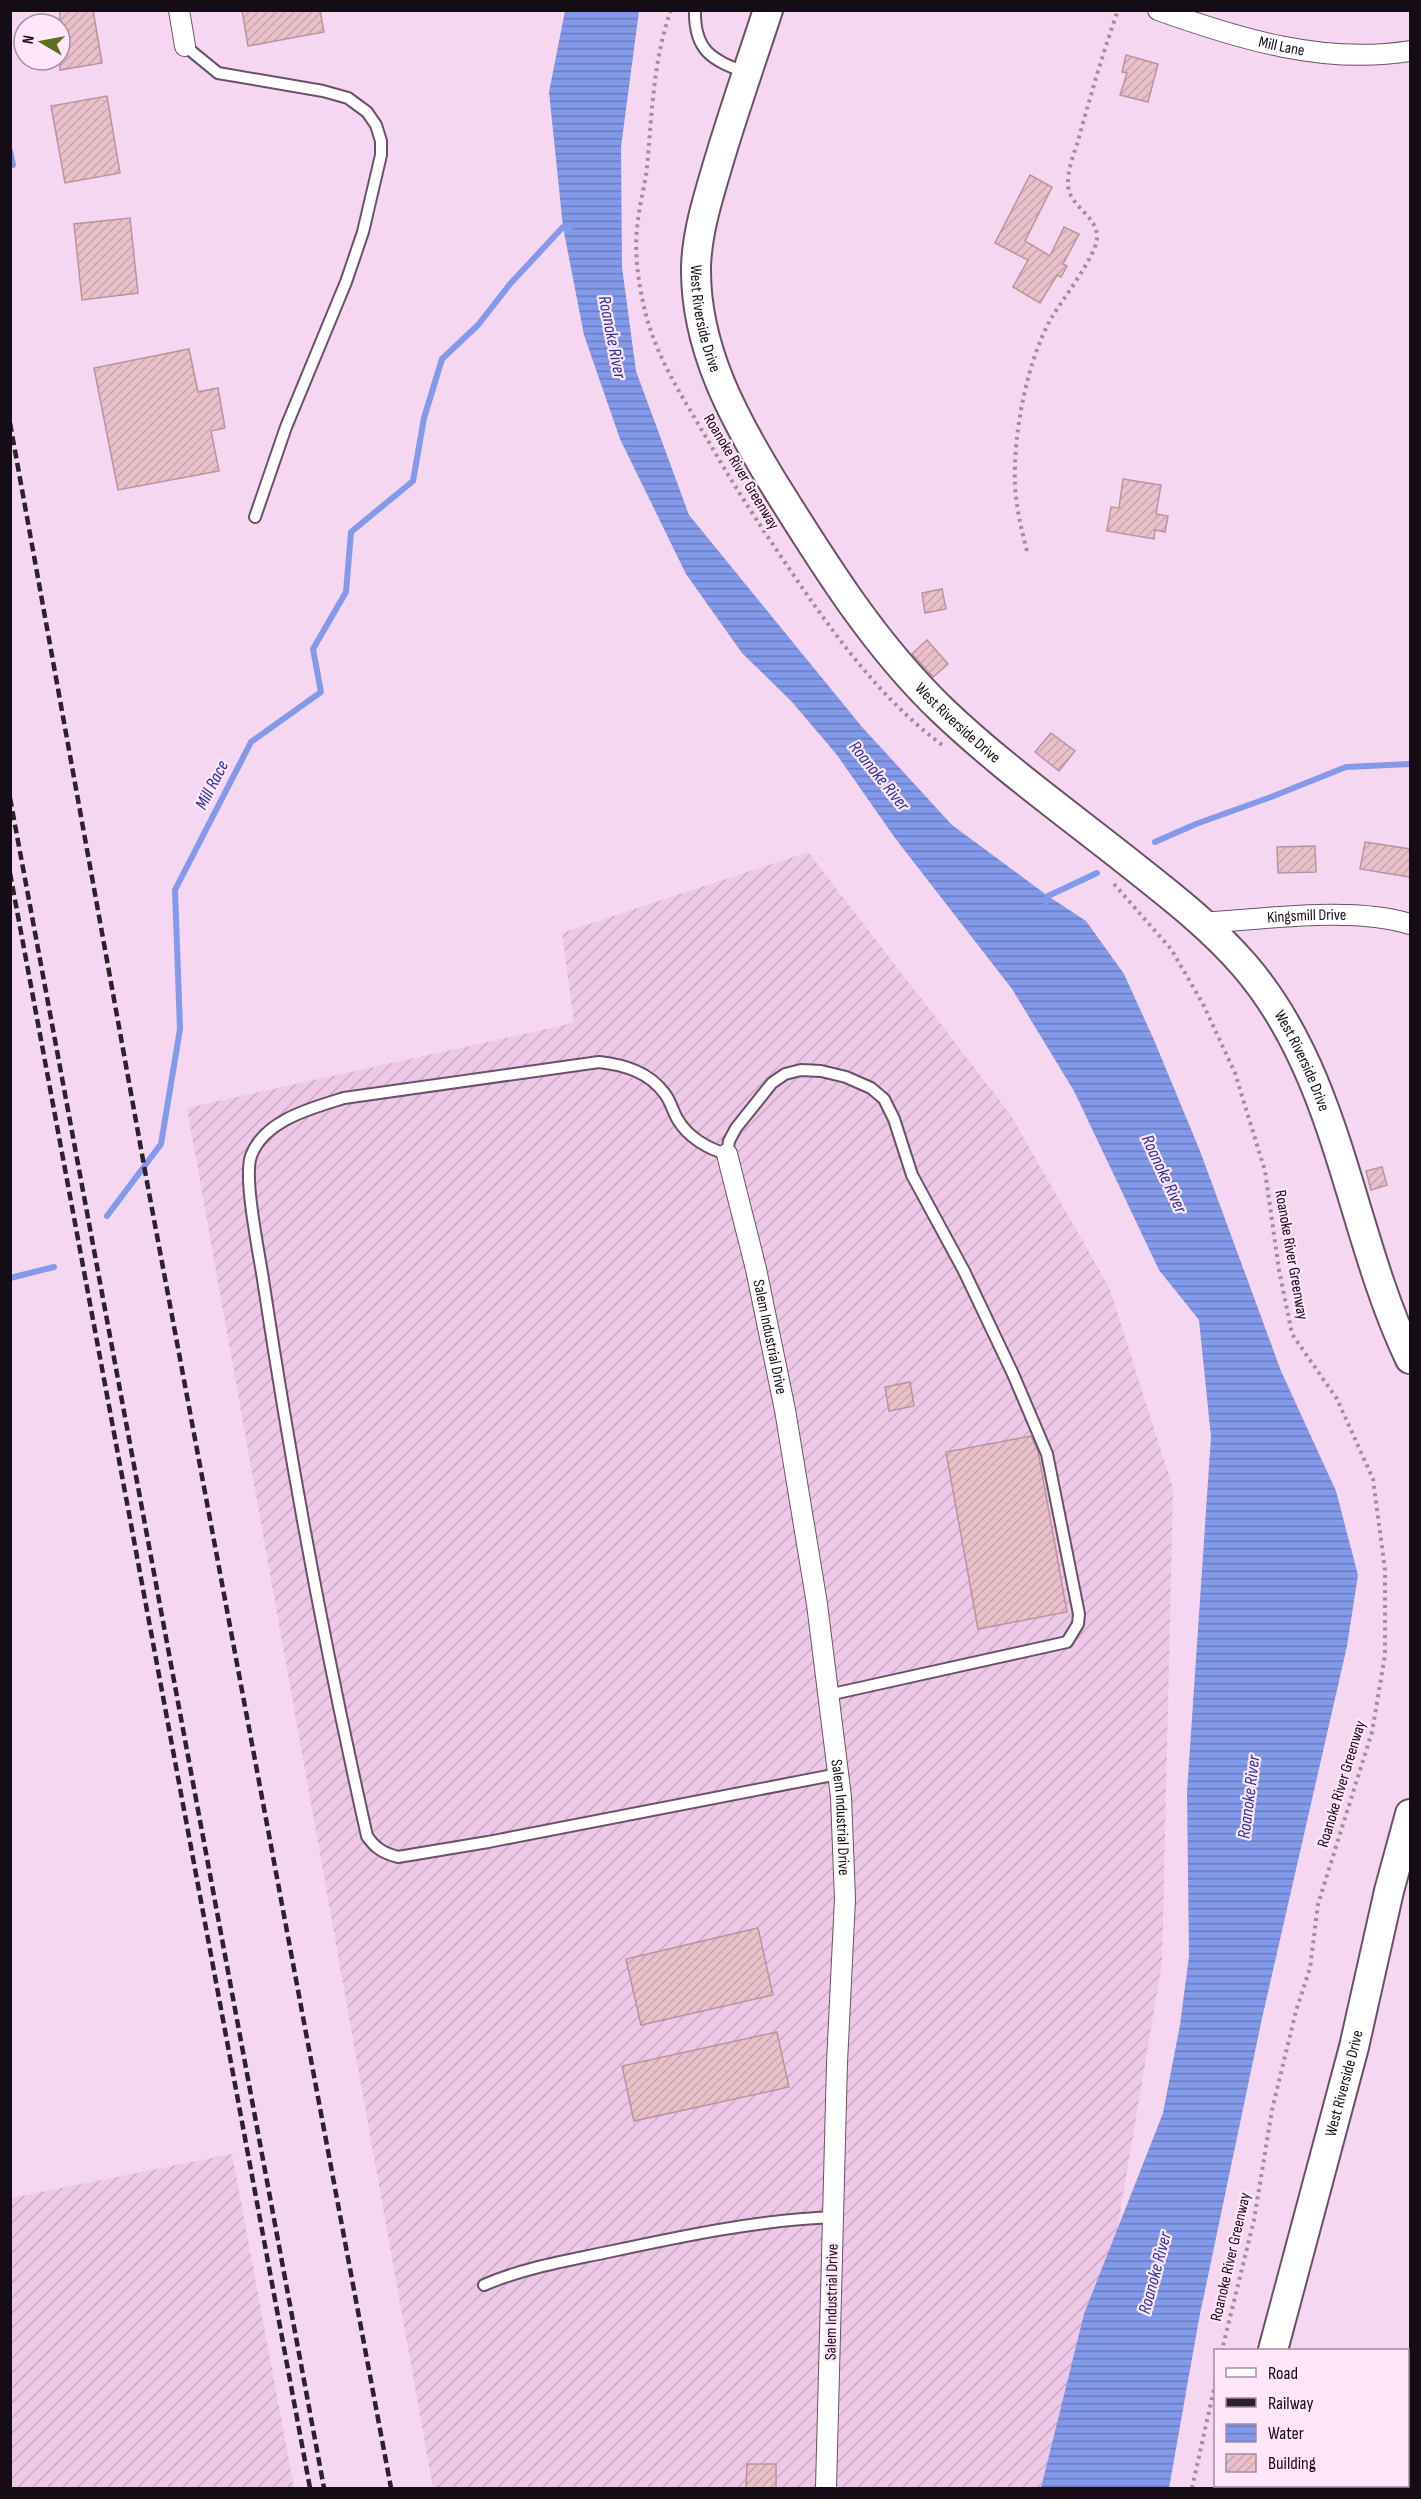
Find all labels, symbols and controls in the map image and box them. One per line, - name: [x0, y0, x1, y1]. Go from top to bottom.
- north arrow: [12, 12, 72, 72]
- street label: Mill Lane: [1257, 32, 1306, 60]
- text: N: [19, 34, 39, 46]
- street label: West Riverside Drive: [686, 265, 725, 375]
- water label: Roanoke River: [594, 294, 630, 381]
- street label: Roanoke River Greenway: [699, 411, 783, 533]
- street label: West Riverside Drive: [911, 679, 1004, 767]
- water label: Roanoke River: [844, 737, 914, 816]
- water label: Mill Race: [191, 757, 233, 813]
- street label: Kingsmill Drive: [1266, 905, 1347, 927]
- street label: West Riverside Drive: [1270, 1007, 1334, 1114]
- water label: Roanoke River: [1137, 1132, 1192, 1217]
- street label: Roanoke River Greenway: [1270, 1189, 1312, 1321]
- street label: Salem Industrial Drive: [749, 1278, 791, 1396]
- street label: Roanoke River Greenway: [1314, 1718, 1370, 1850]
- water label: Roanoke River: [1233, 1753, 1265, 1840]
- street label: Salem Industrial Drive: [827, 1758, 854, 1876]
- street label: West Riverside Drive: [1321, 2028, 1367, 2139]
- street label: Roanoke River Greenway: [1207, 2191, 1255, 2323]
- water label: Roanoke River: [1134, 2229, 1176, 2316]
- street label: Salem Industrial Drive: [821, 2244, 843, 2360]
- legend: [1214, 2349, 1409, 2487]
- text: Road: [1268, 2363, 1298, 2384]
- text: Railway: [1268, 2393, 1313, 2414]
- text: Water: [1268, 2423, 1304, 2444]
- text: Building: [1268, 2453, 1316, 2474]

